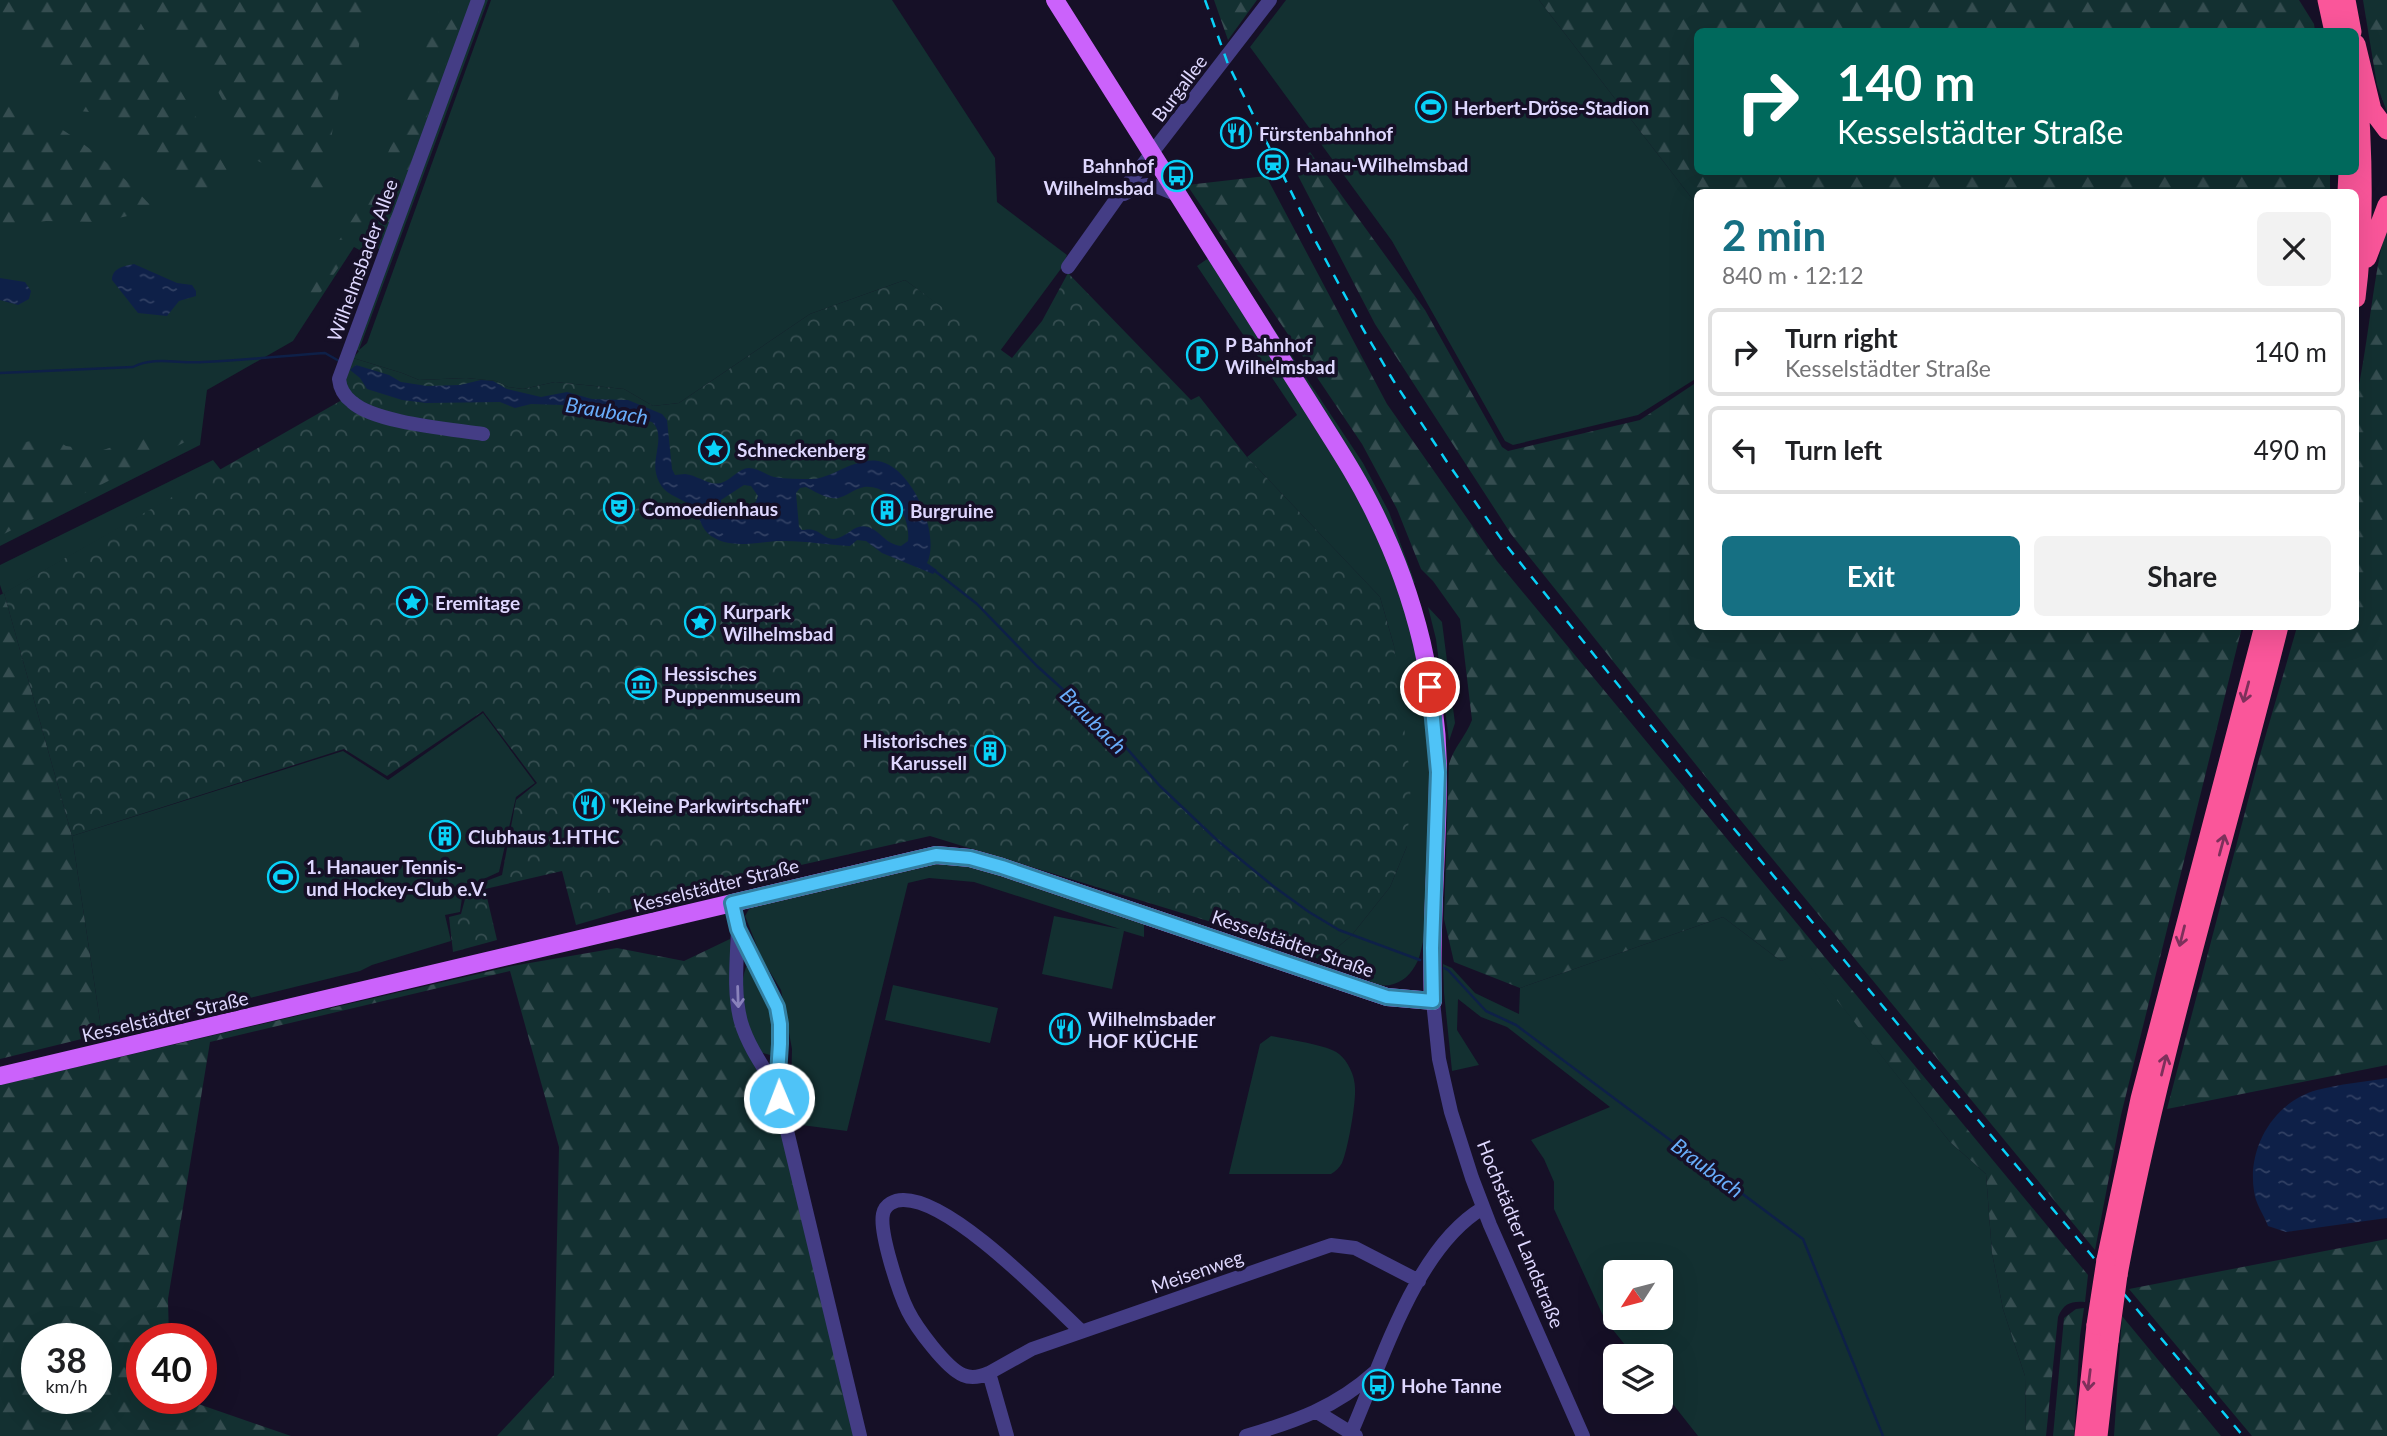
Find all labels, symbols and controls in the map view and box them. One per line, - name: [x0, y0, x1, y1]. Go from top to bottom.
- street label: Burgallee: [1146, 50, 1212, 126]
- text: 140 m: [1837, 53, 1975, 111]
- icon: right: [1722, 56, 1813, 147]
- sports icon: Herbert-Dröse-Stadion: [1414, 90, 1448, 124]
- place label: Herbert-Dröse-Stadion: [1454, 96, 1649, 119]
- text: Kesselstädter Straße: [1837, 112, 2124, 151]
- restaurant icon: Fürstenbahnhof: [1219, 116, 1253, 150]
- place label: Fürstenbahnhof: [1259, 122, 1393, 145]
- station icon: Hanau-Wilhelmsbad: [1256, 147, 1290, 181]
- place label: Hanau-Wilhelmsbad: [1296, 153, 1468, 176]
- place label: Bahnhof Wilhelmsbad: [1044, 154, 1154, 199]
- bus stop icon: Bahnhof Wilhelmsbad: [1160, 159, 1194, 193]
- street label: Wilhelmsbader Allee: [322, 176, 402, 344]
- text: 2 min: [1722, 210, 1826, 260]
- button: close: [2257, 212, 2331, 286]
- text: 840 m · 12:12: [1722, 261, 1864, 289]
- text: Turn right: [1785, 322, 1898, 354]
- place label: P Bahnhof Wilhelmsbad: [1225, 333, 1335, 378]
- icon: right: [1726, 333, 1764, 371]
- text: 140 m: [2254, 336, 2327, 368]
- parking icon: P Bahnhof Wilhelmsbad: [1185, 338, 1219, 372]
- text: Kesselstädter Straße: [1785, 354, 1991, 382]
- water label: Braubach: [564, 391, 650, 429]
- icon: left: [1726, 431, 1764, 469]
- place icon: Schneckenberg: [697, 432, 731, 466]
- text: Turn left: [1785, 434, 1882, 466]
- text: 490 m: [2254, 434, 2327, 466]
- place label: Schneckenberg: [737, 438, 866, 461]
- theatre icon: Comoedienhaus: [602, 491, 636, 525]
- building icon: Burgruine: [870, 493, 904, 527]
- place label: Comoedienhaus: [642, 497, 778, 520]
- place label: Burgruine: [910, 499, 994, 522]
- button: Exit: [1722, 536, 2020, 616]
- button: Share: [2034, 536, 2331, 616]
- place icon: Eremitage: [395, 585, 429, 619]
- place label: Eremitage: [435, 591, 520, 614]
- place label: Kurpark Wilhelmsbad: [723, 600, 833, 645]
- place icon: Kurpark Wilhelmsbad: [683, 605, 717, 639]
- pin: [1400, 657, 1460, 717]
- place label: Hessisches Puppenmuseum: [664, 662, 801, 707]
- museum icon: Hessisches Puppenmuseum: [624, 667, 658, 701]
- icon: arrive: [1411, 668, 1449, 706]
- one-way arrow: [2238, 681, 2251, 703]
- water label: Braubach: [1056, 682, 1132, 758]
- place label: Historisches Karussell: [863, 729, 967, 774]
- building icon: Historisches Karussell: [973, 734, 1007, 768]
- restaurant icon: "Kleine Parkwirtschaft": [572, 788, 606, 822]
- place label: "Kleine Parkwirtschaft": [612, 794, 809, 817]
- building icon: Clubhaus 1.HTHC: [428, 819, 462, 853]
- place label: Clubhaus 1.HTHC: [468, 825, 620, 848]
- one-way arrow: [2216, 834, 2229, 857]
- street label: Kesselstädter Straße: [631, 853, 801, 917]
- place label: 1. Hanauer Tennis- und Hockey-Club e.V.: [306, 855, 487, 900]
- sports icon: 1. Hanauer Tennis- und Hockey-Club e.V.: [266, 860, 300, 894]
- street label: Kesselstädter Straße: [1209, 904, 1377, 982]
- one-way arrow: [2175, 924, 2188, 947]
- one-way arrow: [731, 985, 744, 1008]
- street label: Kesselstädter Straße: [80, 986, 250, 1046]
- place label: Wilhelmsbader HOF KÜCHE: [1088, 1007, 1217, 1052]
- restaurant icon: Wilhelmsbader HOF KÜCHE: [1048, 1012, 1082, 1046]
- one-way arrow: [2158, 1054, 2171, 1077]
- position arrow: [742, 1061, 816, 1135]
- water label: Braubach: [1667, 1132, 1749, 1202]
- street label: Hochstädter Landstraße: [1473, 1137, 1569, 1331]
- street label: Meisenweg: [1148, 1245, 1246, 1297]
- north arrow: [1603, 1260, 1673, 1330]
- map controls: [1603, 1260, 1673, 1414]
- speed limit sign: 40: [126, 1323, 217, 1414]
- text: 38: [46, 1338, 87, 1380]
- button: layers: [1603, 1344, 1673, 1414]
- bus stop icon: Hohe Tanne: [1361, 1368, 1395, 1402]
- one-way arrow: [2083, 1369, 2096, 1391]
- place label: Hohe Tanne: [1401, 1374, 1502, 1397]
- text: km/h: [45, 1375, 88, 1397]

